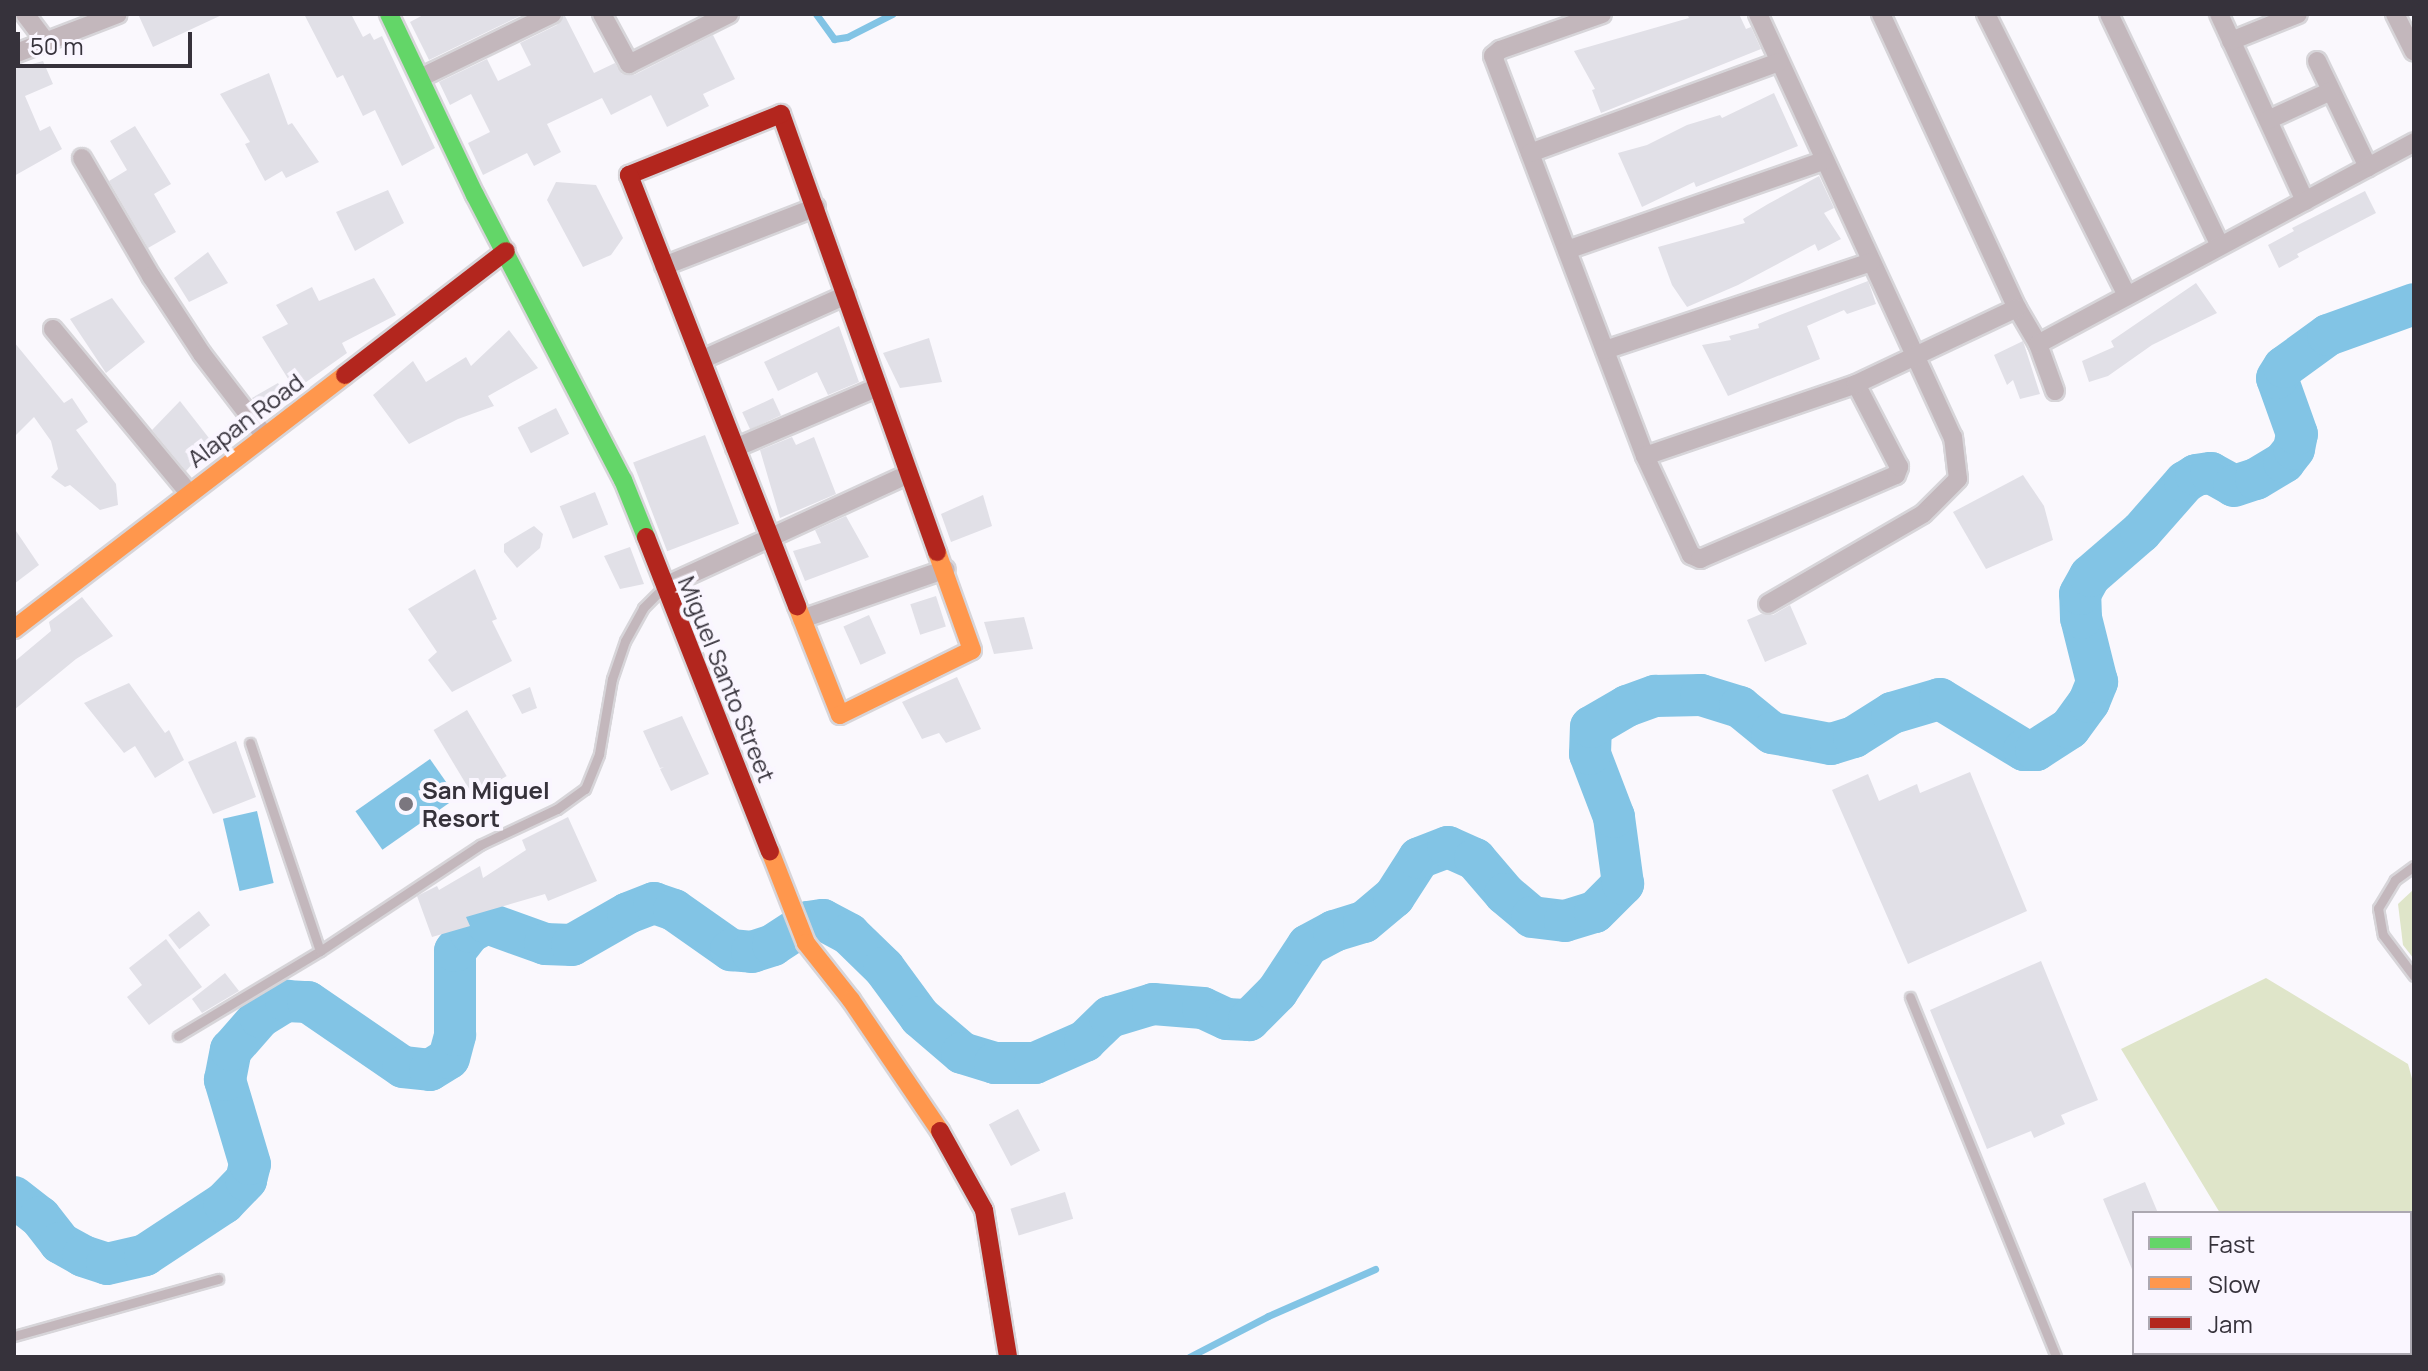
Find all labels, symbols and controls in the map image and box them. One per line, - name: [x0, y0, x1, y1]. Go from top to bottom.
- scale bar: [20, 16, 196, 66]
- text: 50 m: [30, 29, 84, 62]
- street label: Alapan Road: [181, 367, 309, 473]
- street label: Miguel Santo Street: [673, 572, 781, 786]
- place label: San Miguel Resort: [422, 776, 550, 832]
- marker: San Miguel Resort: [397, 795, 415, 813]
- legend: [2132, 1211, 2412, 1355]
- text: Fast: [2208, 1227, 2255, 1260]
- text: Slow: [2208, 1267, 2261, 1300]
- text: Jam: [2208, 1307, 2253, 1340]

